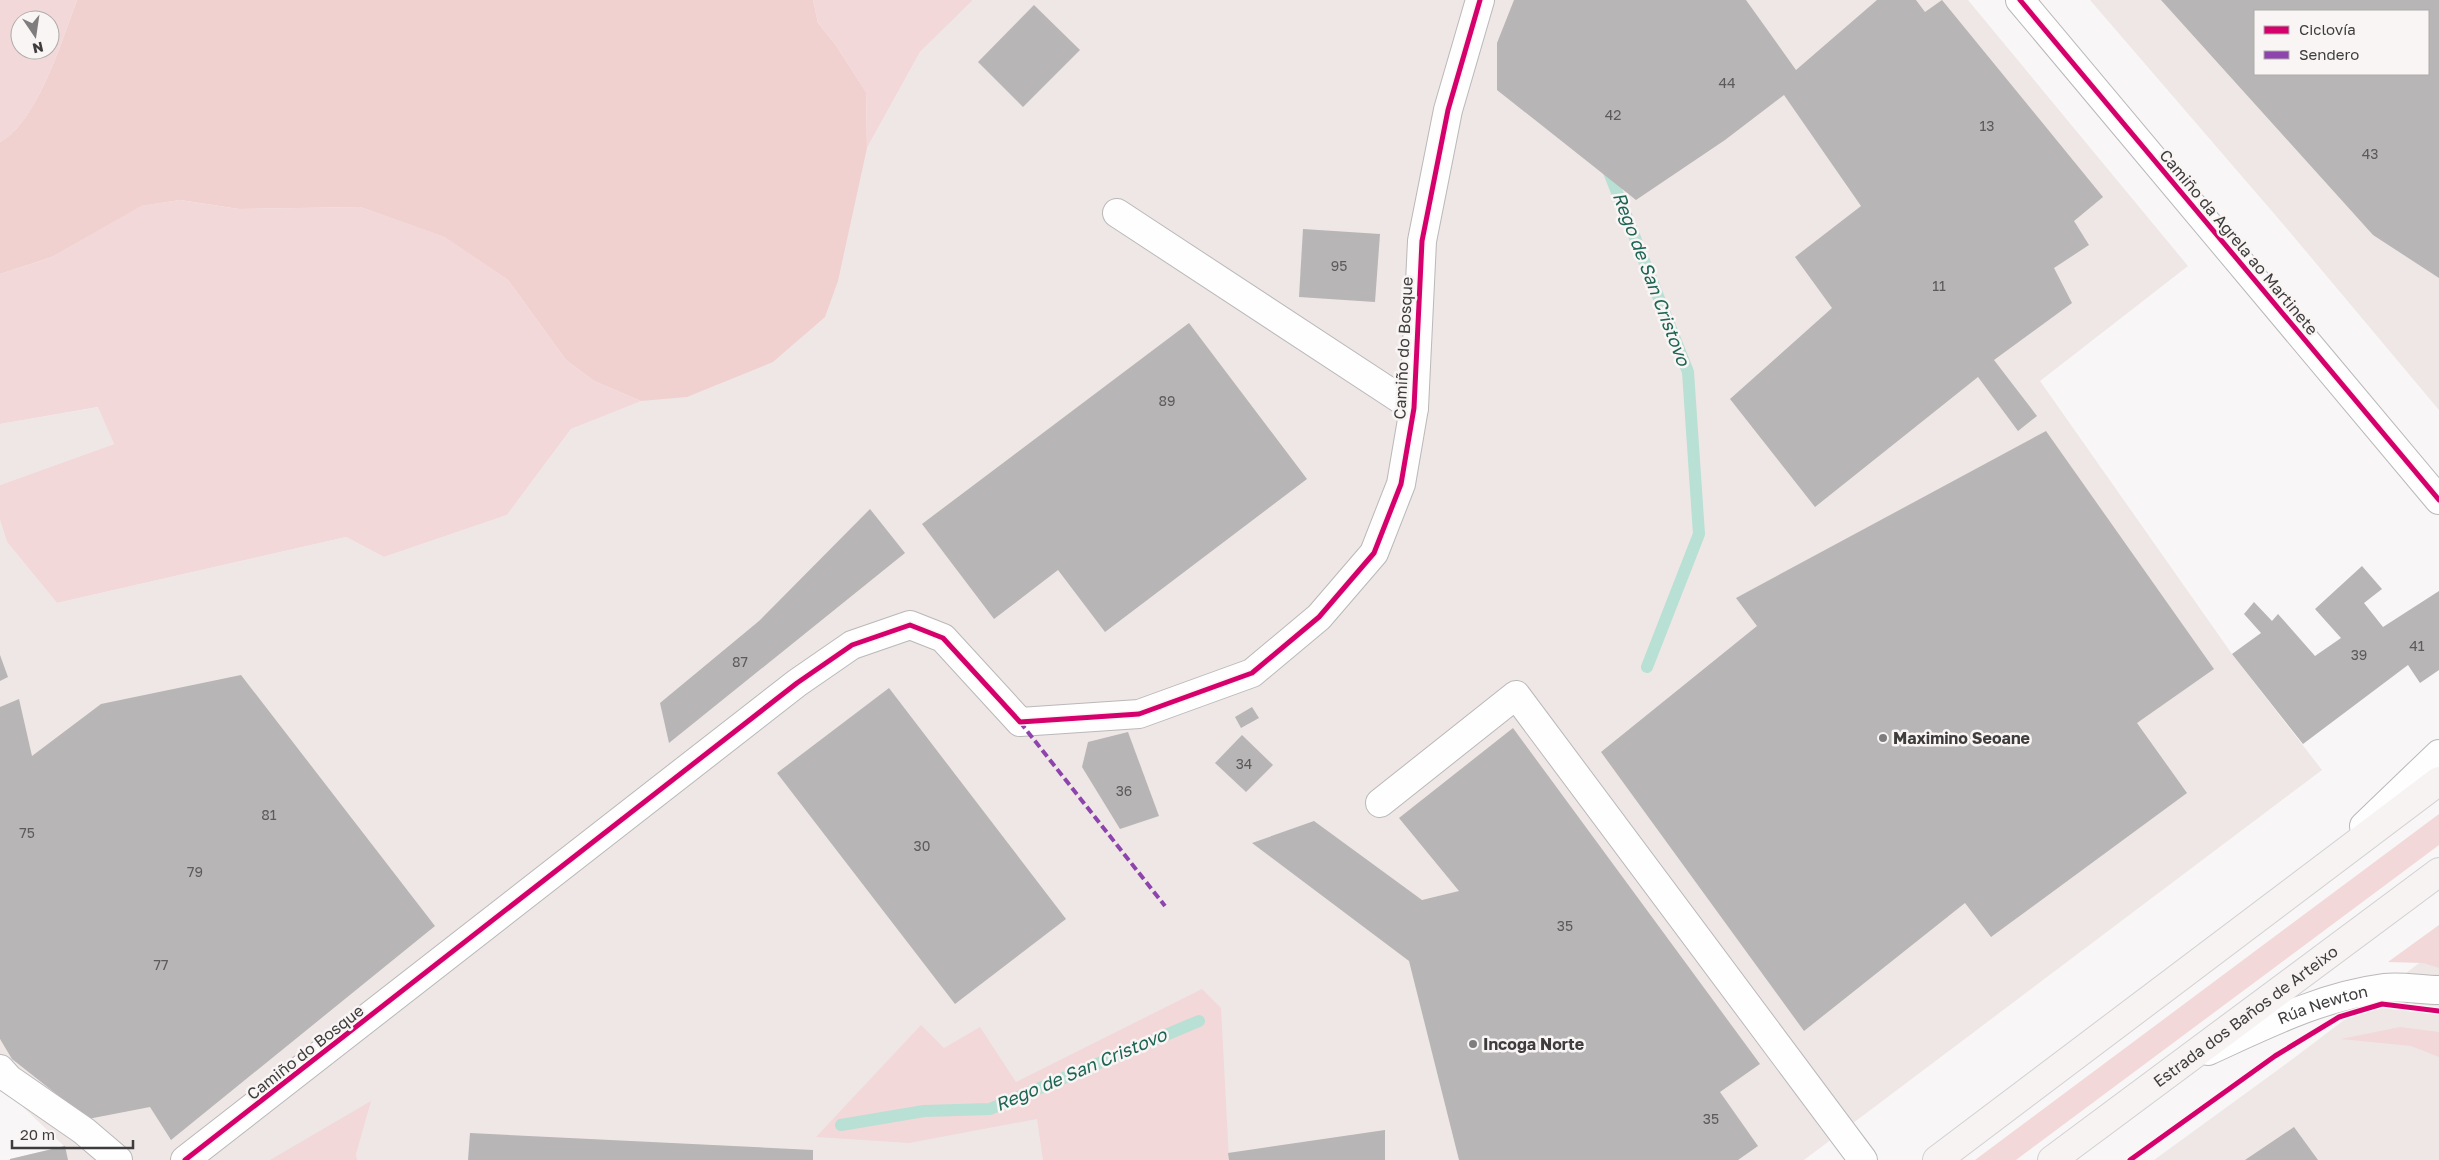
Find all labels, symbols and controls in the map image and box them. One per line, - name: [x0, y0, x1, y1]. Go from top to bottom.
- north arrow: [10, 10, 60, 60]
- legend: [2254, 10, 2429, 75]
- text: Ciclovía: [2299, 20, 2356, 38]
- text: N: [31, 39, 45, 58]
- text: Sendero: [2299, 45, 2359, 63]
- house number: 44: [1718, 74, 1736, 91]
- house number: 42: [1605, 106, 1621, 123]
- house number: 13: [1980, 117, 1994, 134]
- street label: Camiño da Agrela ao Martinete: [2155, 145, 2323, 339]
- house number: 43: [2362, 145, 2378, 162]
- water label: Rego de San Cristovo: [1609, 189, 1696, 370]
- house number: 95: [1331, 257, 1347, 274]
- street label: Camiño do Bosque: [1389, 276, 1417, 420]
- house number: 11: [1932, 277, 1946, 294]
- house number: 89: [1158, 392, 1176, 409]
- house number: 41: [2409, 637, 2425, 654]
- house number: 39: [2351, 646, 2367, 663]
- house number: 87: [732, 653, 748, 670]
- place label: Maximino Seoane: [1893, 728, 2030, 748]
- marker: Maximino Seoane: [1877, 732, 1889, 744]
- house number: 34: [1236, 755, 1252, 772]
- house number: 36: [1116, 782, 1132, 799]
- house number: 81: [261, 806, 277, 823]
- house number: 75: [19, 824, 35, 841]
- house number: 30: [914, 837, 930, 854]
- house number: 79: [187, 863, 203, 880]
- house number: 35: [1557, 917, 1573, 934]
- street label: Estrada dos Baños de Arteixo: [2149, 941, 2342, 1091]
- house number: 77: [154, 956, 168, 973]
- street label: Rúa Newton: [2274, 981, 2369, 1028]
- street label: Camiño do Bosque: [243, 1000, 367, 1104]
- water label: Rego de San Cristovo: [992, 1023, 1171, 1115]
- place label: Incoga Norte: [1483, 1034, 1584, 1054]
- marker: Incoga Norte: [1467, 1038, 1479, 1050]
- house number: 35: [1703, 1110, 1719, 1127]
- scale bar: [12, 1118, 134, 1150]
- text: 20 m: [20, 1125, 55, 1143]

